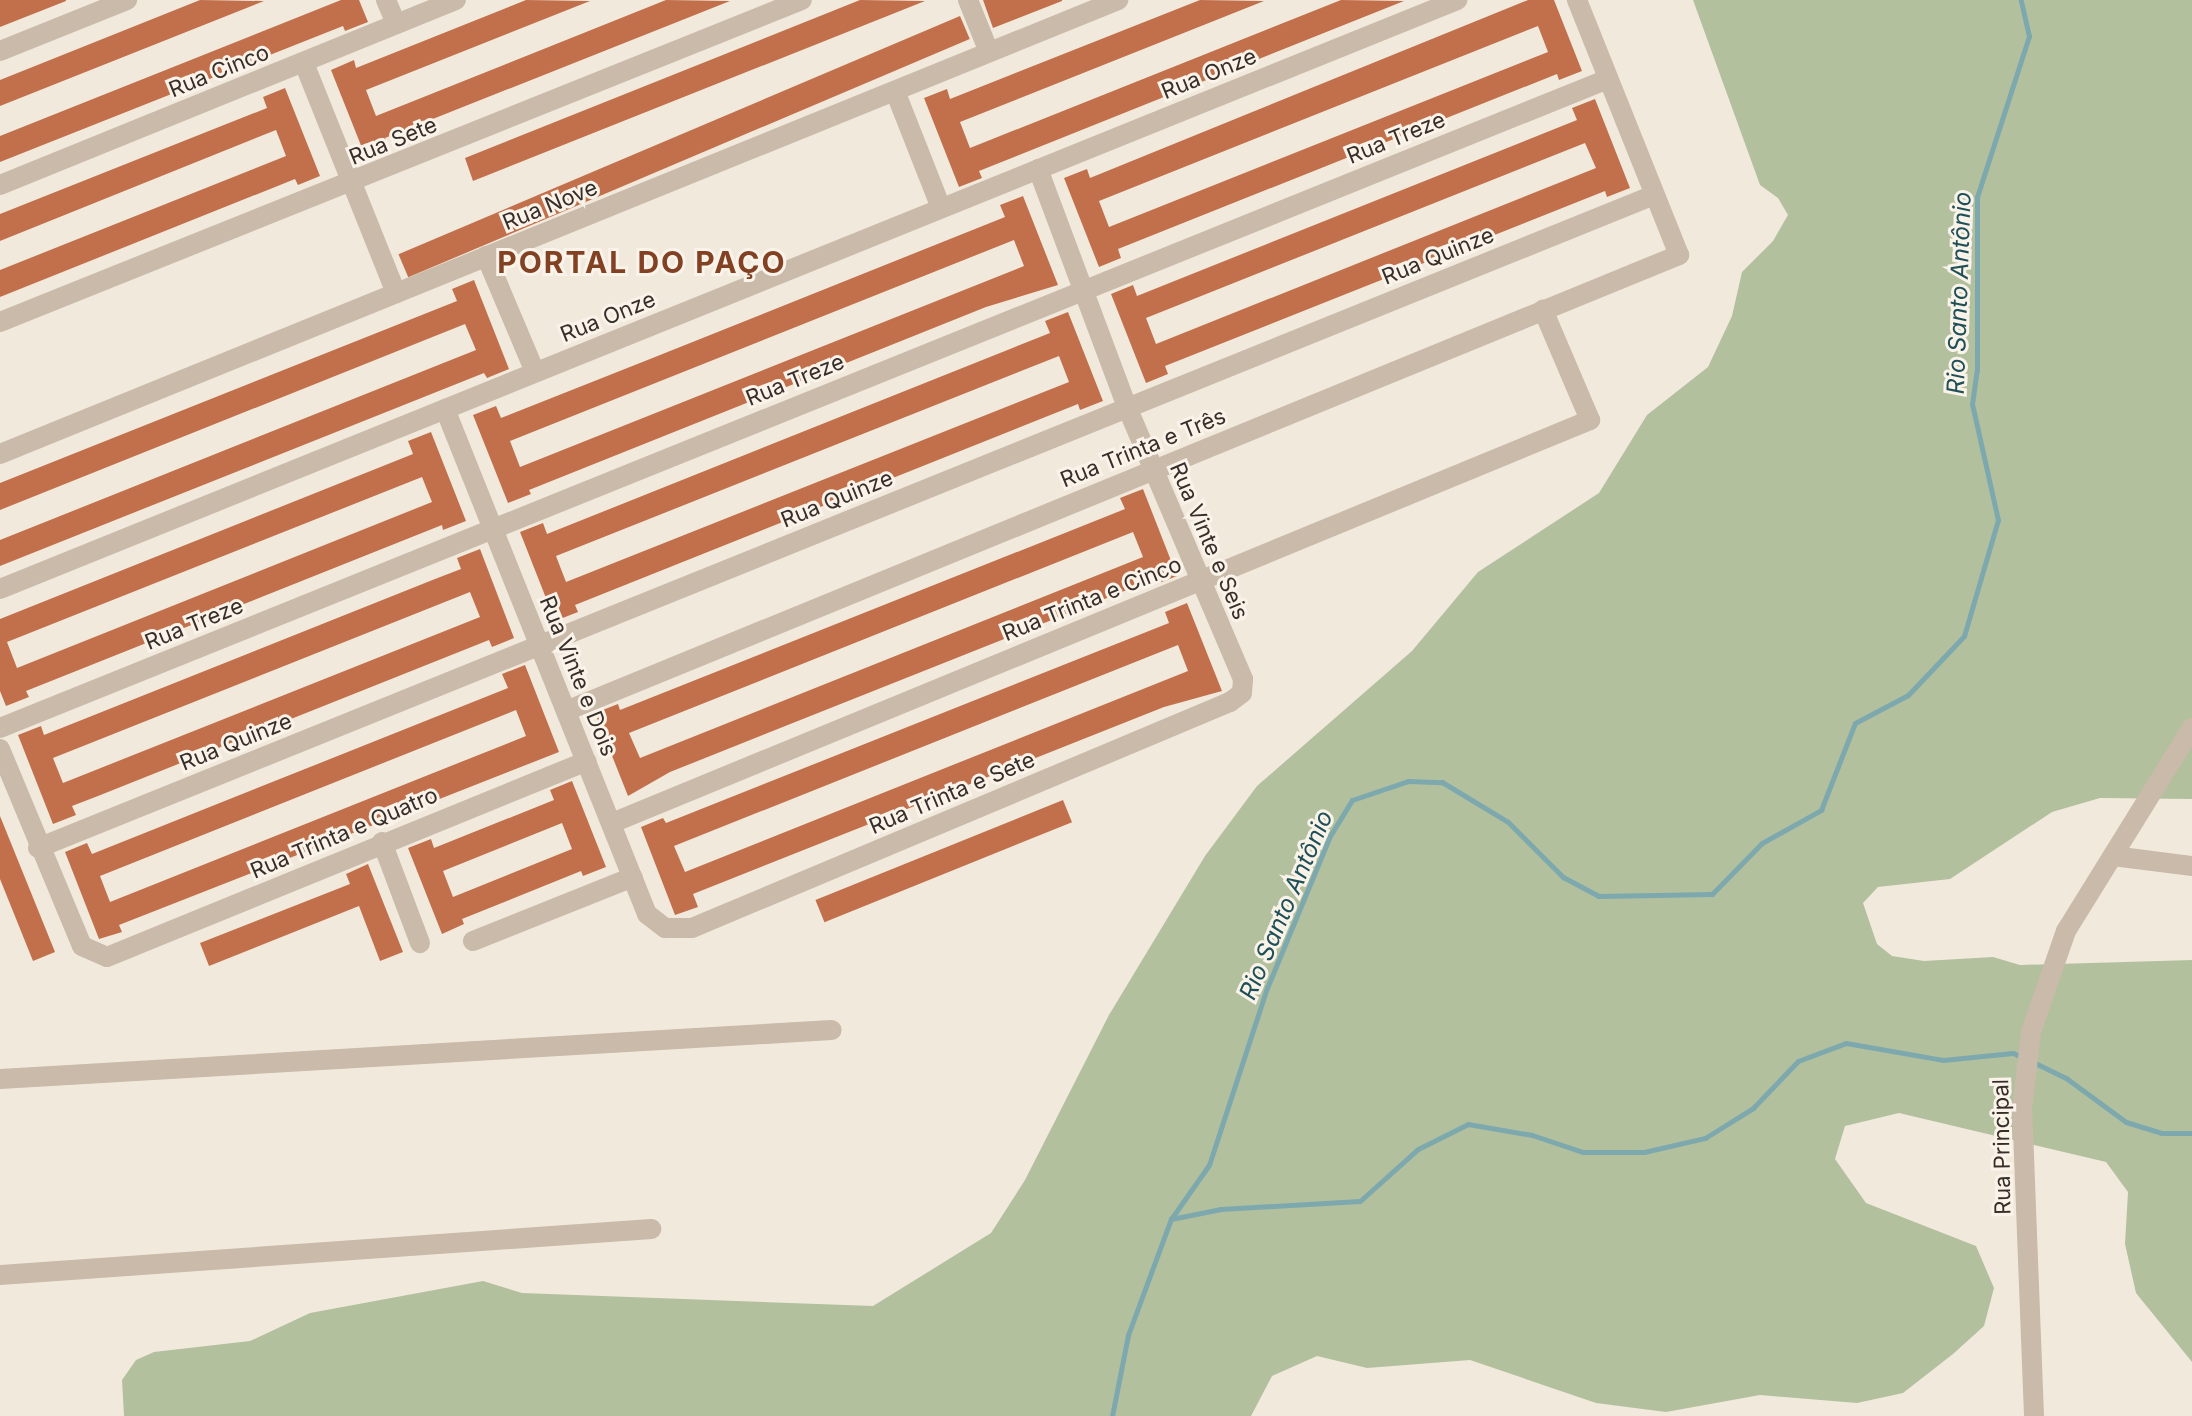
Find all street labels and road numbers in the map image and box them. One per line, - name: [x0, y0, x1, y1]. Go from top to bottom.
- street label: Rua Cinco: [165, 39, 273, 103]
- street label: Rua Onze: [1158, 43, 1260, 105]
- street label: Rua Treze: [1343, 106, 1449, 170]
- street label: Rua Sete: [345, 111, 441, 171]
- street label: Rua Nove: [499, 174, 601, 236]
- street label: Rua Quinze: [1378, 222, 1498, 290]
- street label: Rua Onze: [557, 286, 659, 348]
- street label: Rua Treze: [742, 348, 848, 412]
- street label: Rua Trinta e Três: [1057, 403, 1229, 493]
- street label: Rua Vinte e Seis: [1164, 458, 1254, 624]
- street label: Rua Quinze: [777, 465, 897, 533]
- street label: Rua Trinta e Cinco: [999, 551, 1185, 647]
- street label: Rua Treze: [141, 592, 247, 656]
- street label: Rua Vinte e Dois: [534, 592, 622, 760]
- street label: Rua Quinze: [176, 708, 296, 776]
- street label: Rua Trinta e Sete: [865, 746, 1039, 840]
- street label: Rua Trinta e Quatro: [246, 782, 442, 884]
- street label: Rua Principal: [1988, 1079, 2016, 1215]

